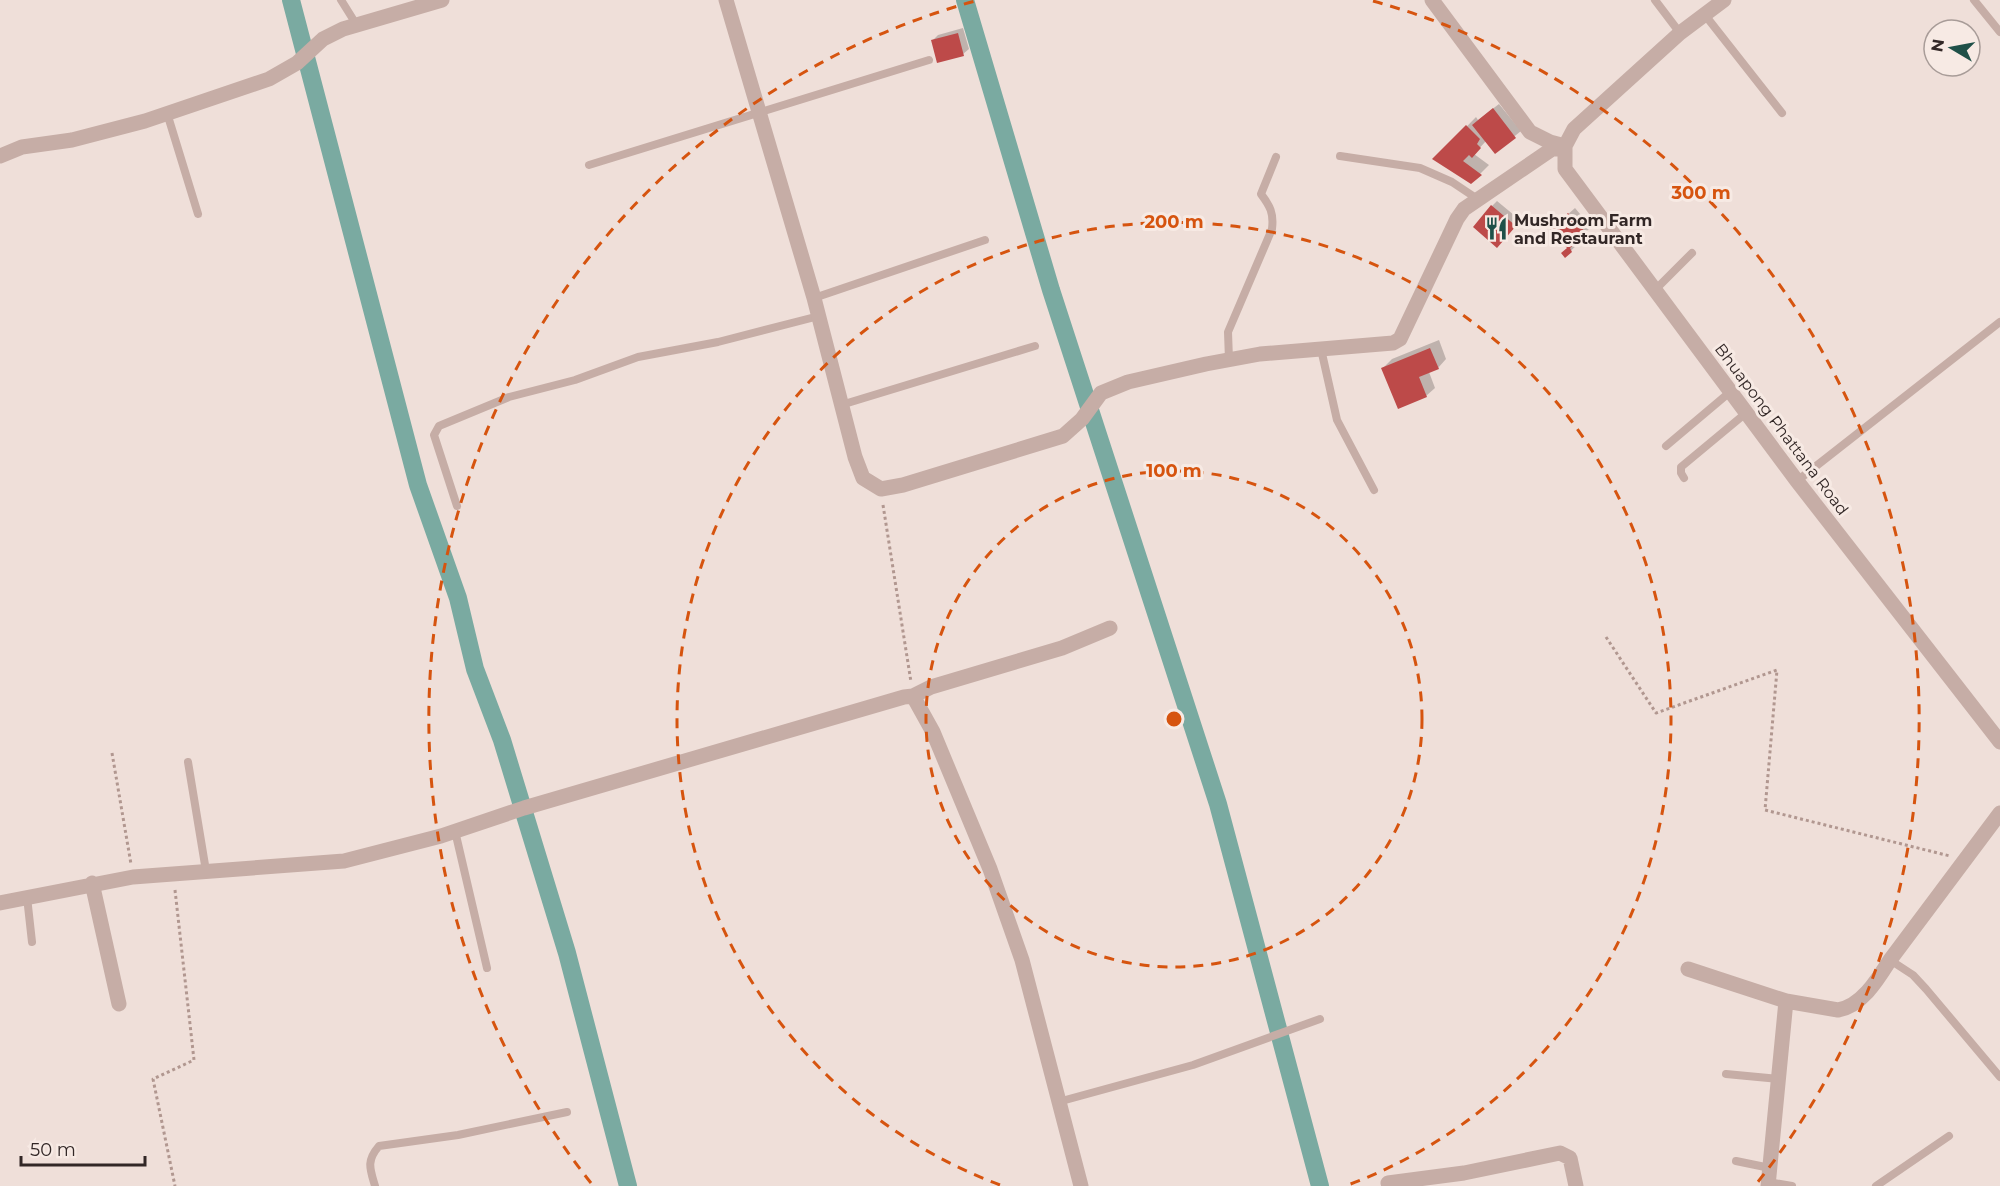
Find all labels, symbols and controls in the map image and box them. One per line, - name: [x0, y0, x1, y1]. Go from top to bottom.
- north arrow: [1922, 18, 1982, 78]
- text: N: [1927, 37, 1948, 54]
- text: 300 m: [1670, 182, 1731, 204]
- text: 200 m: [1144, 211, 1204, 233]
- place label: Mushroom Farm and Restaurant: [1514, 211, 1652, 248]
- restaurant icon: Mushroom Farm and Restaurant: [1483, 216, 1509, 242]
- street label: Bhuapong Phattana Road: [1711, 340, 1852, 519]
- text: 100 m: [1146, 460, 1202, 482]
- centre of rings: [1164, 709, 1184, 729]
- scale bar: [21, 1129, 146, 1167]
- text: 50 m: [30, 1139, 76, 1161]

